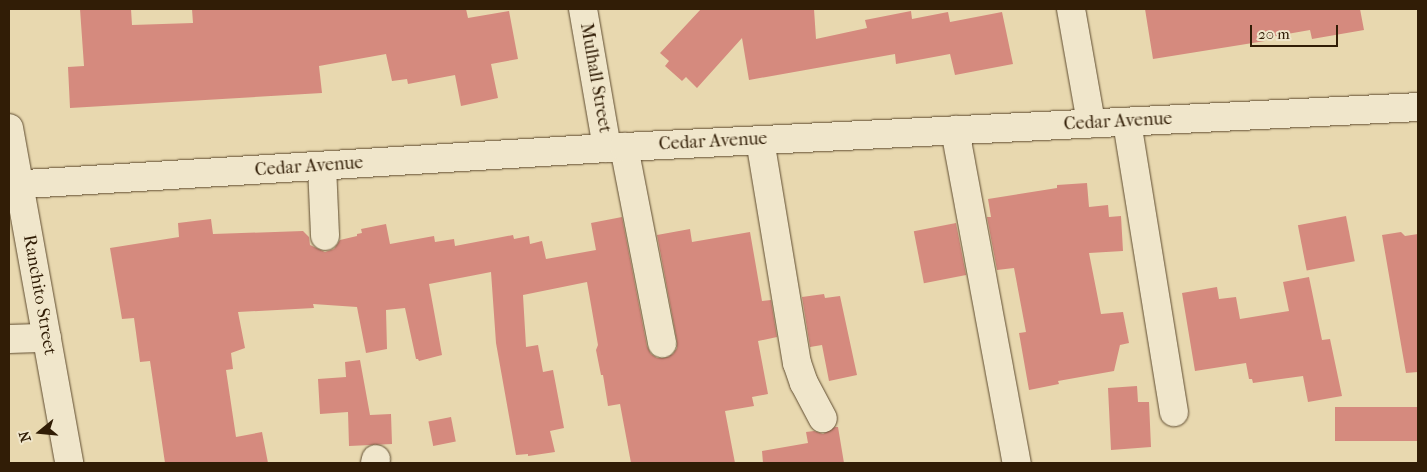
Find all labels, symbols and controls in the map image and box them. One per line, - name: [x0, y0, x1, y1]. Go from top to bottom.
- scale bar: [1252, 15, 1340, 47]
- street label: Mulhall Street: [575, 21, 615, 135]
- text: 20 m: [1258, 25, 1290, 43]
- street label: Cedar Avenue: [1063, 108, 1173, 136]
- street label: Cedar Avenue: [658, 128, 768, 156]
- street label: Cedar Avenue: [254, 152, 364, 182]
- street label: Ranchito Street: [18, 233, 60, 357]
- north arrow: [15, 407, 65, 457]
- text: N: [15, 429, 35, 444]

